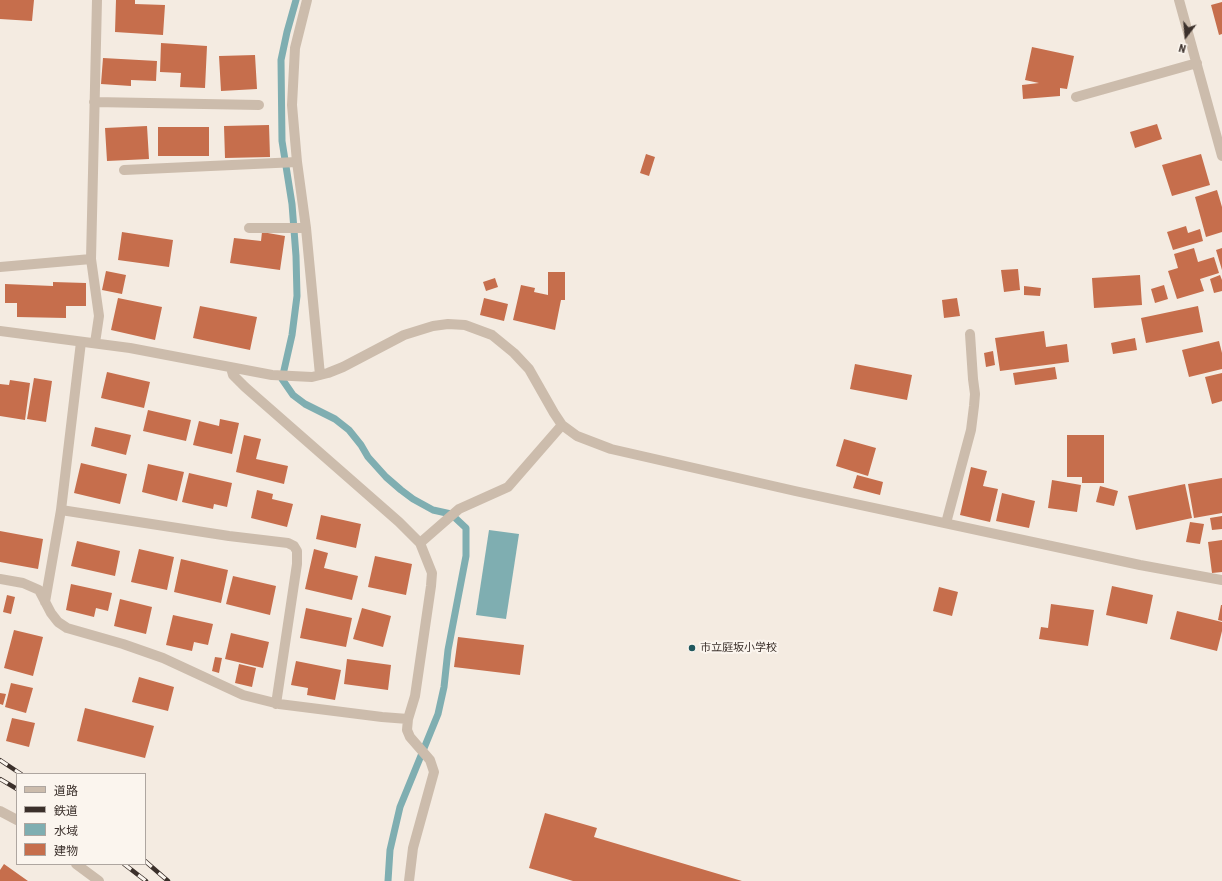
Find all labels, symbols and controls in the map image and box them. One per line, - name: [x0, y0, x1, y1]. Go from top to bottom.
- north arrow: [1166, 16, 1206, 56]
- text: N: [1178, 41, 1188, 55]
- place label: 市立庭坂小学校: [700, 641, 777, 655]
- marker: 市立庭坂小学校: [687, 643, 697, 653]
- legend: [16, 773, 146, 865]
- text: 道路: [54, 784, 78, 798]
- text: 鉄道: [54, 804, 78, 818]
- text: 水域: [54, 824, 78, 838]
- text: 建物: [54, 844, 78, 858]

